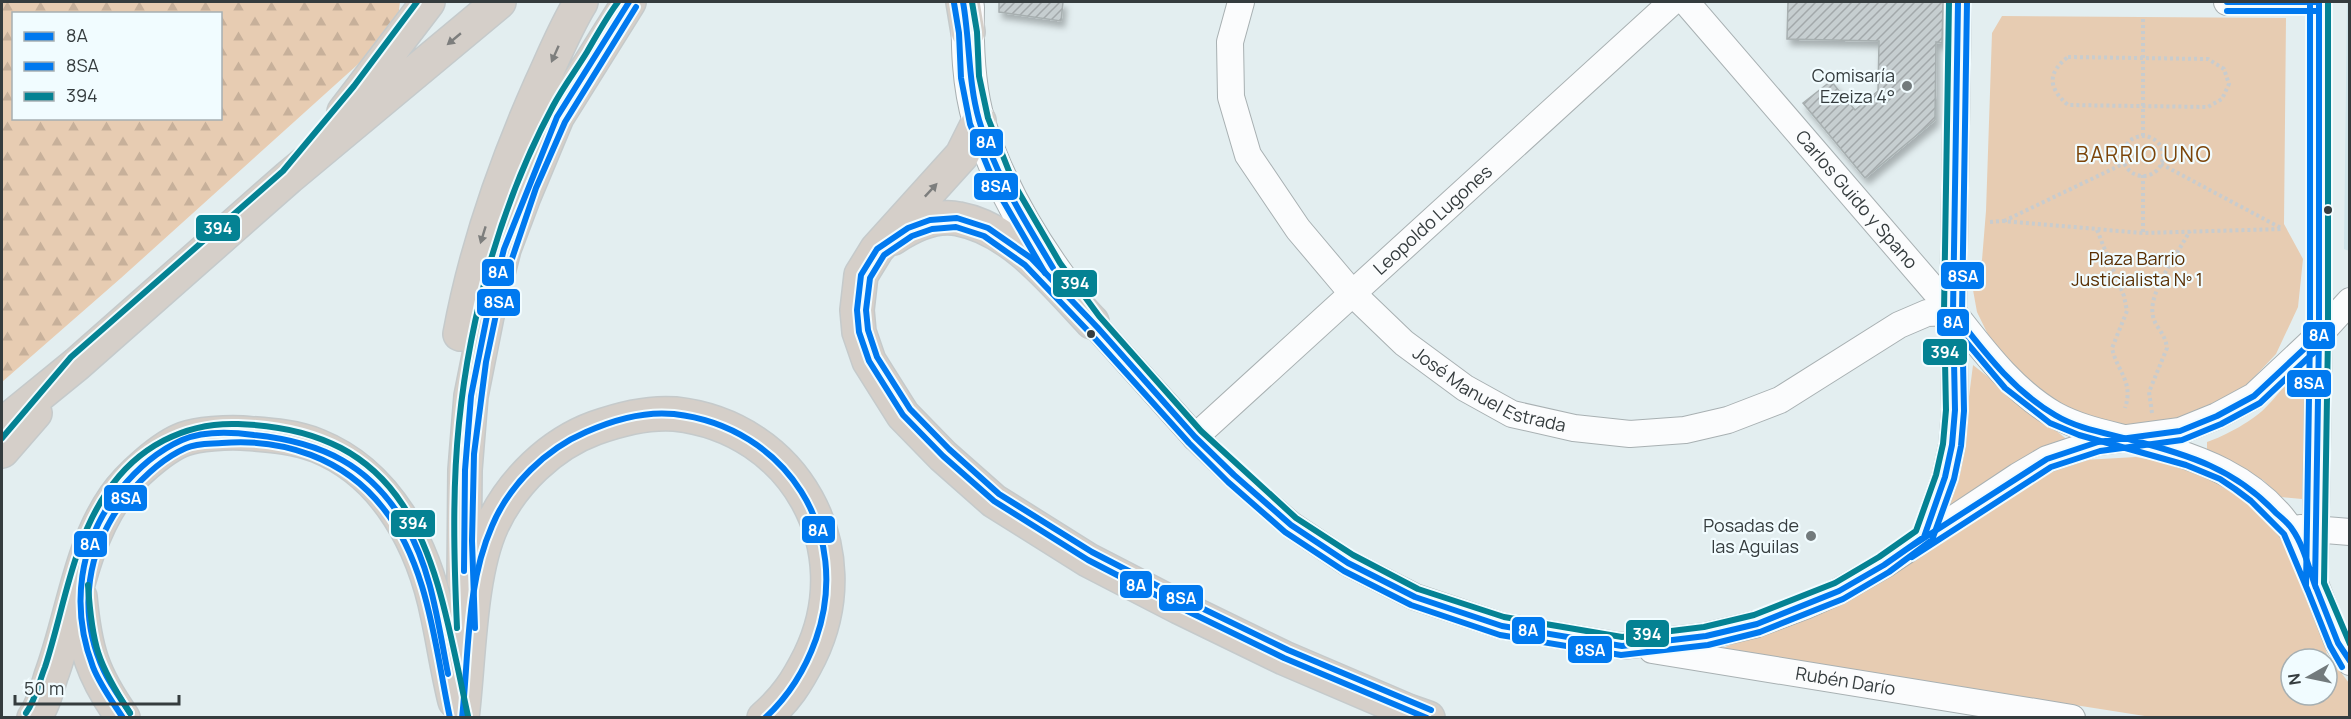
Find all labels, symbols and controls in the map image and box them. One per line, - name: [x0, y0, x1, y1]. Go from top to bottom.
- legend: [12, 12, 222, 120]
- text: 8A: [66, 23, 88, 47]
- one-way arrow: [447, 32, 462, 45]
- one-way arrow: [550, 45, 560, 63]
- text: 8SA: [66, 53, 100, 77]
- place label: Comisaría Ezeiza 4°: [1812, 63, 1895, 108]
- marker: Comisaría Ezeiza 4°: [1900, 79, 1914, 93]
- text: 394: [66, 83, 98, 107]
- street label: Carlos Guido y Spano: [1791, 125, 1924, 274]
- line badge: 8A: [969, 128, 1004, 157]
- text: 8A: [976, 131, 997, 153]
- district label: BARRIO UNO: [2076, 140, 2212, 168]
- street label: Leopoldo Lugones: [1368, 159, 1497, 280]
- line badge: 8SA: [973, 172, 1019, 201]
- text: 8SA: [980, 175, 1012, 197]
- one-way arrow: [924, 183, 938, 198]
- unlabelled marker: [2322, 204, 2334, 216]
- line badge: 394: [195, 214, 241, 242]
- text: 394: [204, 217, 232, 239]
- one-way arrow: [478, 226, 488, 244]
- park label: Plaza Barrio Justicialista Nº 1: [2071, 246, 2203, 291]
- line badge: 8A: [481, 258, 515, 287]
- text: 8A: [488, 261, 509, 283]
- line badge: 8SA: [1940, 261, 1985, 290]
- text: 8SA: [1947, 265, 1979, 287]
- line badge: 394: [1052, 269, 1098, 298]
- text: 394: [1061, 272, 1089, 294]
- line badge: 8SA: [476, 288, 521, 317]
- text: 8SA: [483, 291, 515, 313]
- line badge: 8A: [1936, 308, 1970, 337]
- text: 8A: [1943, 311, 1964, 333]
- line badge: 8A: [2302, 321, 2336, 350]
- text: 8A: [2309, 324, 2330, 346]
- unlabelled marker: [1085, 328, 1097, 340]
- line badge: 394: [1922, 338, 1968, 366]
- street label: José Manuel Estrada: [1408, 340, 1568, 437]
- text: 394: [1931, 341, 1959, 363]
- line badge: 8SA: [2286, 369, 2332, 398]
- text: 8SA: [2293, 372, 2325, 394]
- line badge: 8SA: [103, 484, 148, 512]
- text: 8SA: [110, 487, 142, 509]
- line badge: 394: [390, 509, 436, 538]
- text: 394: [399, 512, 427, 534]
- place label: Posadas de las Aguilas: [1703, 513, 1799, 558]
- line badge: 8A: [801, 515, 836, 544]
- text: 8A: [808, 519, 829, 541]
- marker: Posadas de las Aguilas: [1804, 529, 1818, 543]
- line badge: 8A: [73, 530, 108, 558]
- text: 8A: [80, 533, 101, 555]
- line badge: 8A: [1119, 570, 1153, 599]
- text: 8A: [1126, 574, 1147, 596]
- line badge: 8SA: [1158, 584, 1204, 612]
- text: 8SA: [1165, 587, 1197, 609]
- line badge: 8A: [1511, 616, 1546, 645]
- text: 8A: [1518, 619, 1539, 641]
- line badge: 394: [1625, 619, 1670, 648]
- text: 394: [1633, 623, 1661, 645]
- line badge: 8SA: [1567, 635, 1613, 664]
- text: 8SA: [1574, 639, 1606, 661]
- north arrow: [2279, 647, 2339, 707]
- street label: Rubén Darío: [1794, 660, 1897, 700]
- scale bar: [15, 668, 178, 706]
- text: N: [2282, 672, 2306, 687]
- text: 50 m: [24, 676, 64, 700]

